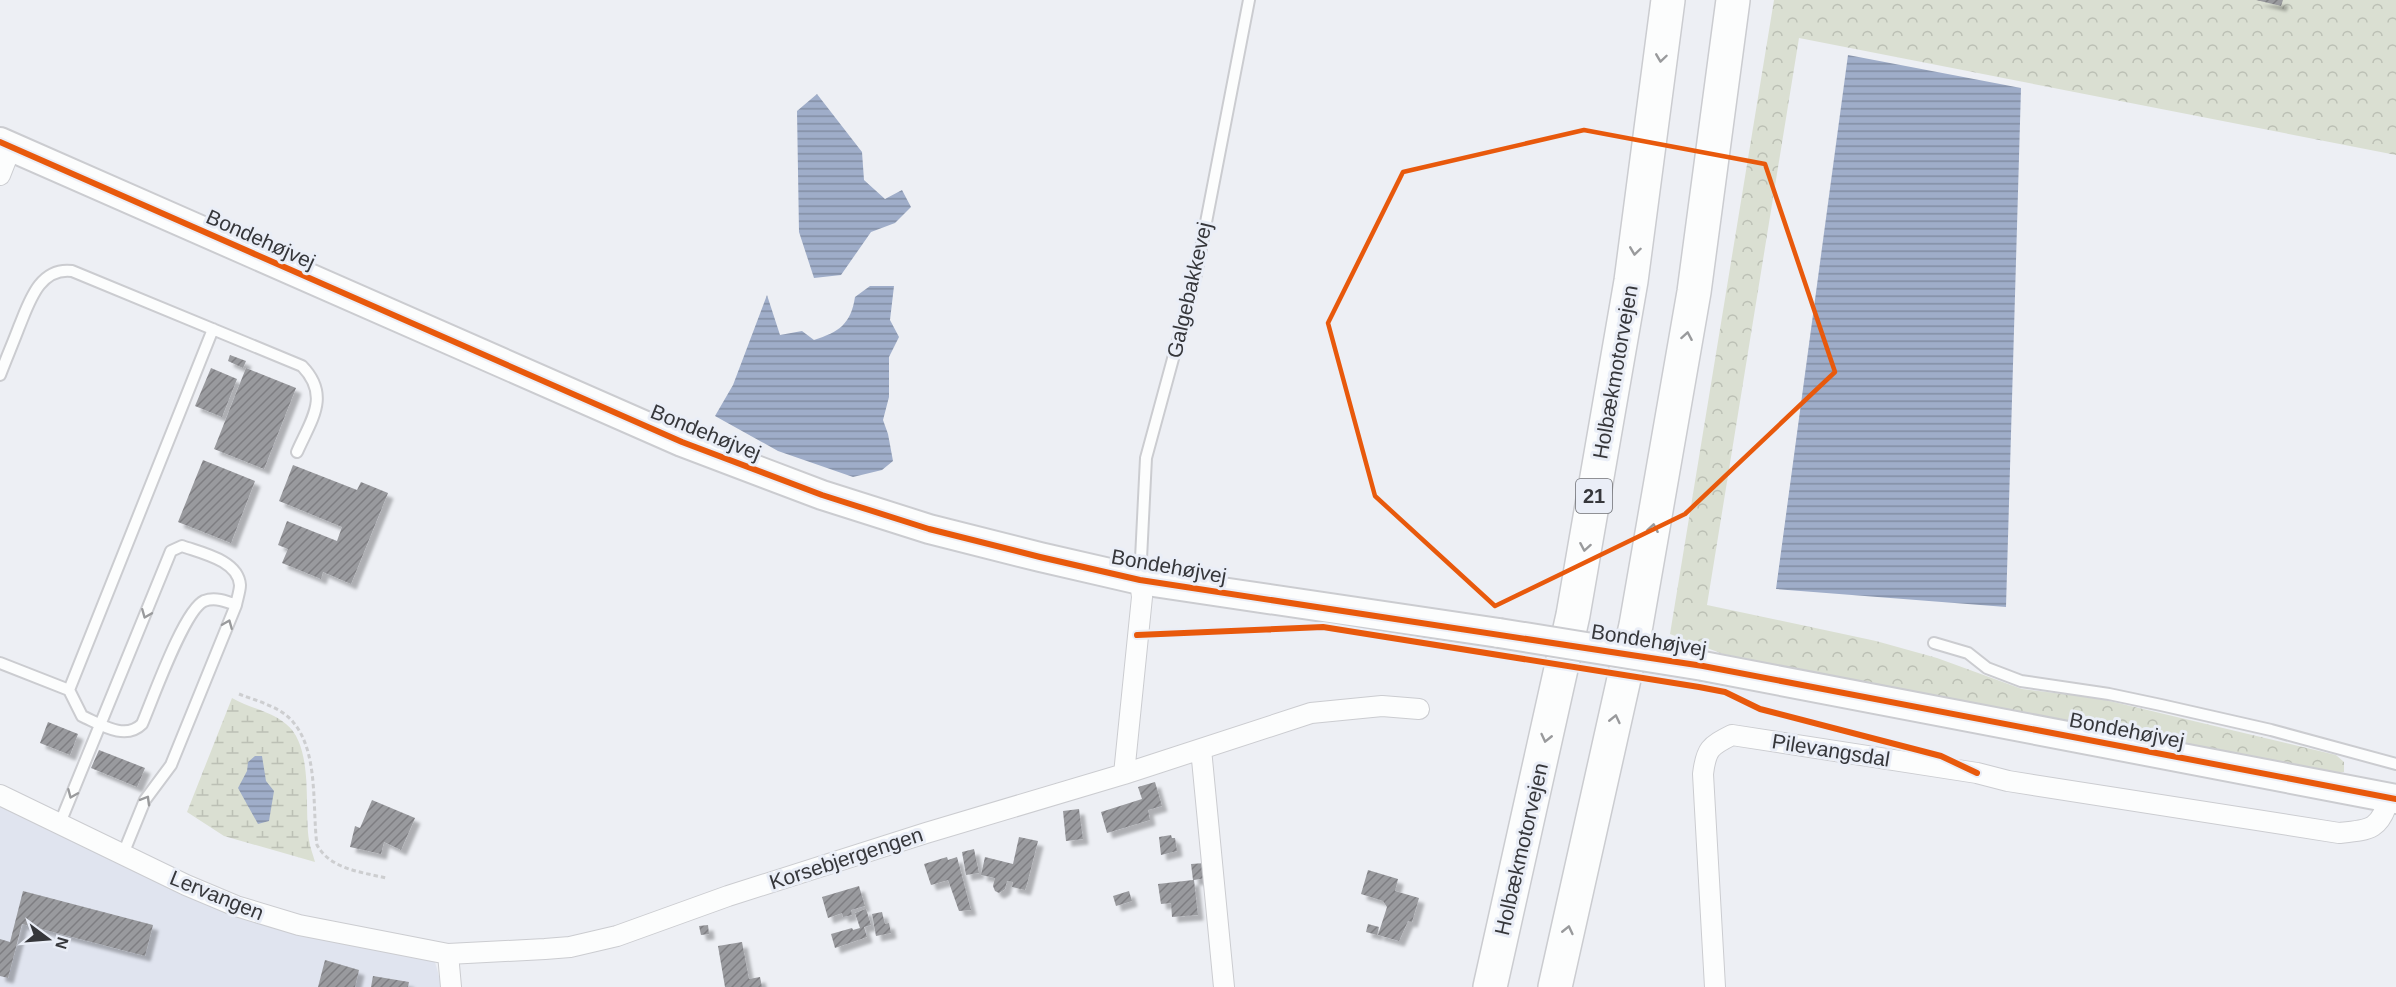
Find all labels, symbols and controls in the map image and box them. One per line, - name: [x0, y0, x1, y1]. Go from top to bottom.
- one-way arrow: [1655, 53, 1667, 63]
- street label: Bondehøjvej: [203, 205, 319, 273]
- street label: Galgebakkevej: [1162, 220, 1216, 360]
- one-way arrow: [1629, 247, 1642, 256]
- street label: Holbækmotorvejen: [1588, 283, 1642, 461]
- one-way arrow: [1680, 331, 1692, 341]
- street label: Bondehøjvej: [648, 399, 764, 465]
- road number: 21: [1576, 479, 1612, 513]
- one-way arrow: [1646, 523, 1659, 533]
- one-way arrow: [1579, 542, 1592, 552]
- street label: Bondehøjvej: [1110, 545, 1228, 587]
- one-way arrow: [141, 608, 153, 619]
- one-way arrow: [221, 620, 233, 631]
- street label: Bondehøjvej: [1590, 620, 1708, 660]
- street label: Bondehøjvej: [2068, 708, 2186, 752]
- one-way arrow: [1608, 714, 1621, 724]
- street label: Pilevangsdal: [1770, 729, 1892, 771]
- one-way arrow: [1540, 733, 1553, 743]
- street label: Holbækmotorvejen: [1490, 761, 1552, 937]
- one-way arrow: [67, 788, 79, 799]
- one-way arrow: [139, 796, 151, 806]
- street label: Korsebjergengen: [766, 822, 926, 894]
- street label: Lervangen: [167, 866, 267, 924]
- north arrow: [18, 909, 78, 969]
- one-way arrow: [1561, 925, 1574, 935]
- text: N: [52, 935, 72, 951]

